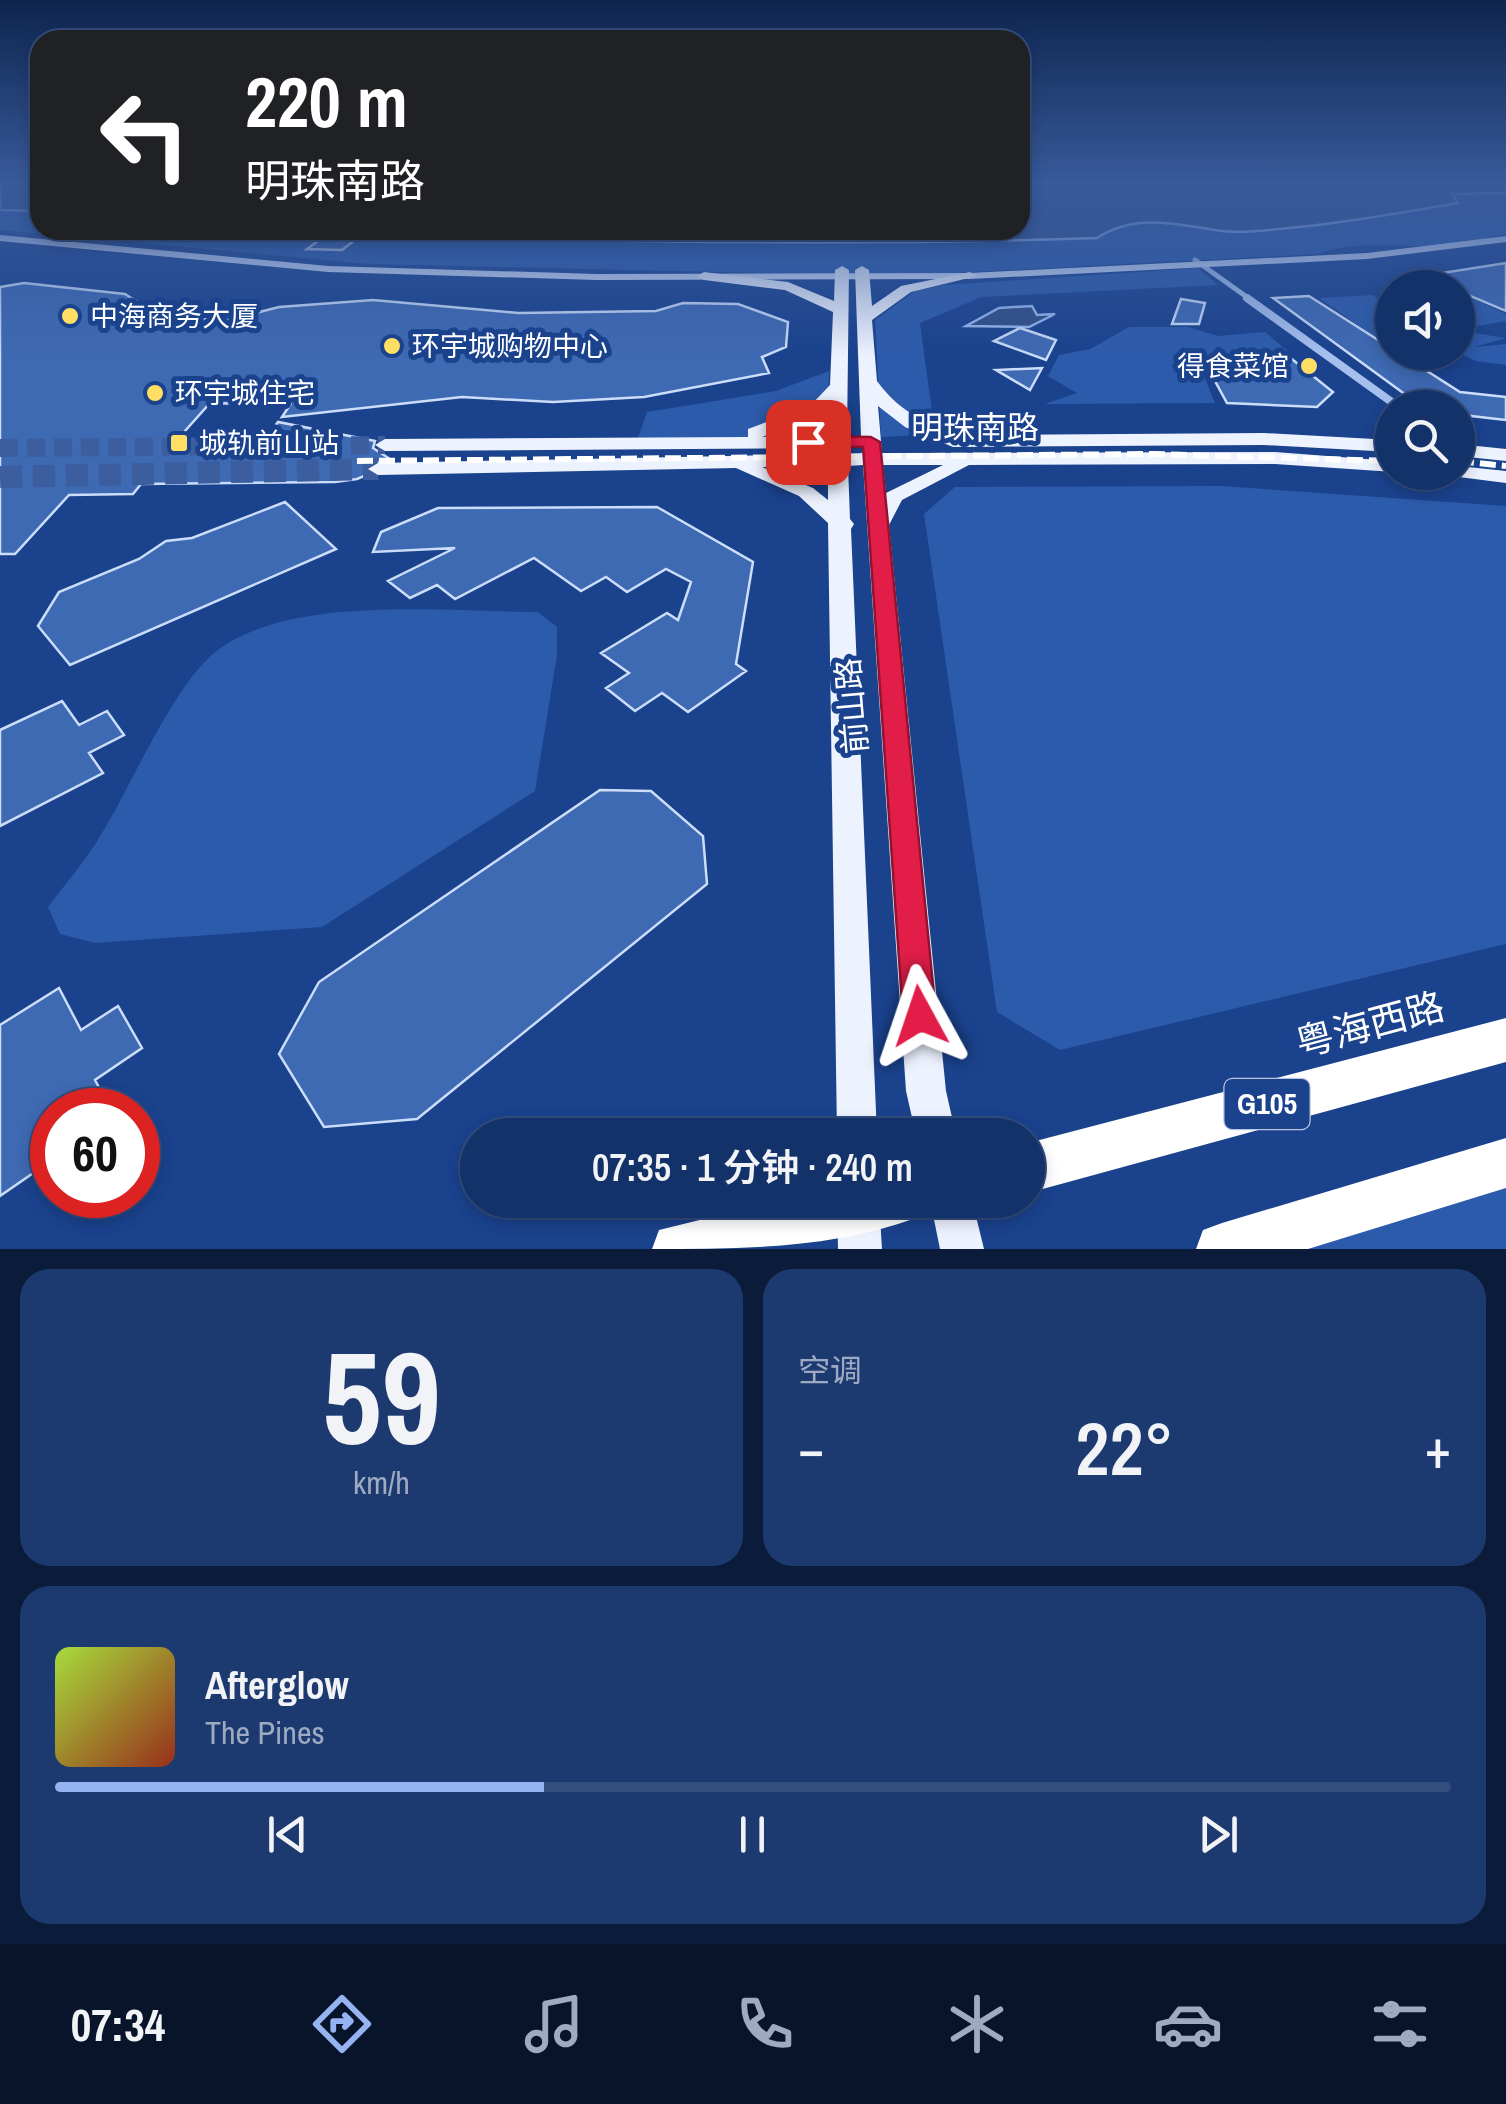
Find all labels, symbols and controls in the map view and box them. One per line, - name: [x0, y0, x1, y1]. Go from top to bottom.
- text: 220 m: [245, 55, 408, 149]
- icon: left: [80, 70, 210, 200]
- text: 明珠南路: [245, 150, 425, 211]
- map controls: [1375, 270, 1475, 490]
- button: sound: [1375, 270, 1475, 370]
- place label: 中海商务大厦: [90, 297, 258, 335]
- marker: 中海商务大厦: [59, 305, 81, 327]
- place label: 环宇城购物中心: [412, 327, 608, 365]
- marker: 环宇城购物中心: [381, 335, 403, 357]
- place label: 得食菜馆: [1177, 347, 1289, 385]
- marker: 得食菜馆: [1298, 355, 1320, 377]
- place label: 环宇城住宅: [175, 374, 315, 412]
- marker: 环宇城住宅: [144, 382, 166, 404]
- button: search: [1375, 390, 1475, 490]
- pin: [766, 400, 851, 485]
- street label: 明珠南路: [911, 406, 1039, 449]
- icon: arrive: [781, 415, 836, 470]
- place label: 城轨前山站: [199, 424, 339, 462]
- marker: 城轨前山站: [168, 432, 190, 454]
- street label: 前山路: [826, 656, 877, 756]
- position arrow: [868, 964, 972, 1068]
- street label: 粤海西路: [1290, 980, 1450, 1069]
- road number: G105: [1224, 1079, 1310, 1129]
- speed limit sign: 60: [30, 1088, 160, 1218]
- text: 07:35 · 1 分钟 · 240 m: [592, 1142, 913, 1193]
- text: 59: [322, 1308, 441, 1484]
- text: 空调: [798, 1349, 862, 1392]
- text: 22°: [1075, 1397, 1174, 1498]
- text: −: [798, 1411, 824, 1485]
- text: +: [1425, 1411, 1451, 1485]
- text: km/h: [353, 1461, 410, 1504]
- text: Afterglow: [205, 1660, 349, 1711]
- text: The Pines: [205, 1711, 325, 1754]
- icon: previous: [260, 1807, 315, 1862]
- icon: pause: [725, 1807, 780, 1862]
- icon: next: [1191, 1807, 1246, 1862]
- icon: directions: [307, 1989, 377, 2059]
- icon: music: [519, 1989, 589, 2059]
- icon: phone: [730, 1989, 800, 2059]
- icon: climate: [942, 1989, 1012, 2059]
- icon: car: [1153, 1989, 1223, 2059]
- icon: filters: [1365, 1989, 1435, 2059]
- text: 07:34: [71, 1994, 165, 2055]

